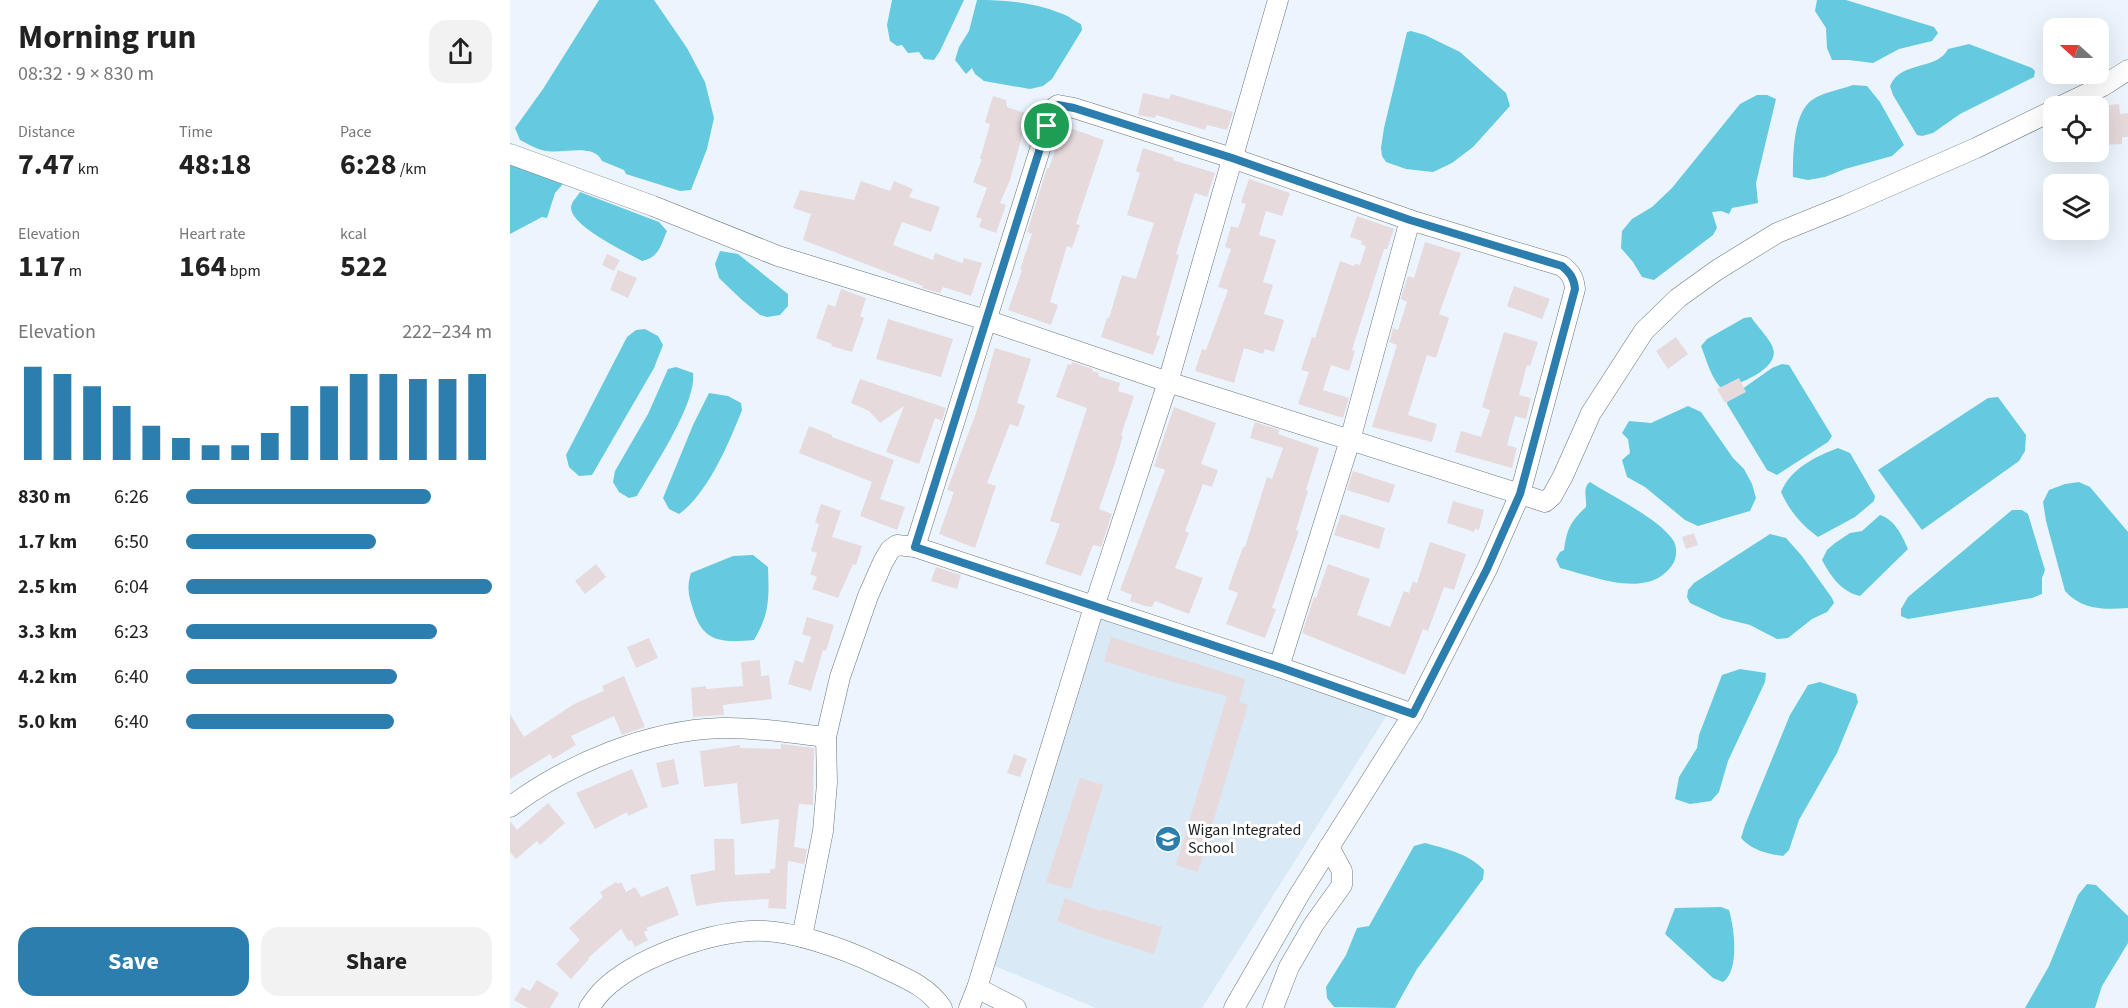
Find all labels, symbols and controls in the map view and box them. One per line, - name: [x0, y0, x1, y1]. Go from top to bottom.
- text: Morning run: [18, 14, 196, 61]
- north arrow: [2043, 18, 2109, 84]
- map controls: [2043, 18, 2109, 240]
- button: share: [429, 20, 492, 83]
- text: 08:32 · 9 × 830 m: [18, 60, 154, 88]
- button: locate: [2043, 96, 2109, 162]
- pin: [1021, 100, 1072, 151]
- icon: arrive: [1030, 109, 1063, 142]
- text: Distance: [18, 121, 75, 143]
- text: Time: [179, 121, 213, 143]
- text: Pace: [340, 121, 371, 143]
- text: 7.47: [18, 143, 75, 186]
- text: 48:18: [179, 143, 251, 186]
- text: 6:28: [340, 143, 397, 186]
- text: km: [75, 158, 99, 180]
- text: /km: [397, 158, 427, 180]
- button: layers: [2043, 174, 2109, 240]
- text: Elevation: [18, 223, 80, 245]
- text: Heart rate: [179, 223, 246, 245]
- text: kcal: [340, 223, 367, 245]
- text: 117: [18, 245, 66, 288]
- text: 164: [179, 245, 227, 288]
- text: 522: [340, 245, 388, 288]
- text: m: [66, 260, 82, 282]
- text: bpm: [227, 260, 261, 282]
- text: Elevation: [18, 318, 96, 346]
- text: 222–234 m: [402, 318, 492, 346]
- text: 830 m: [18, 483, 71, 511]
- text: 6:26: [114, 483, 149, 511]
- text: 1.7 km: [18, 528, 77, 556]
- text: 6:50: [114, 528, 149, 556]
- text: 2.5 km: [18, 573, 77, 601]
- text: 6:04: [114, 573, 149, 601]
- text: 3.3 km: [18, 618, 77, 646]
- text: 6:23: [114, 618, 149, 646]
- text: 4.2 km: [18, 663, 77, 691]
- text: 6:40: [114, 663, 149, 691]
- text: 5.0 km: [18, 708, 77, 736]
- text: 6:40: [114, 708, 149, 736]
- place label: Wigan Integrated School: [1188, 819, 1301, 859]
- school or university icon: Wigan Integrated School: [1153, 824, 1183, 854]
- button: Save: [18, 927, 249, 996]
- button: Share: [261, 927, 492, 996]

